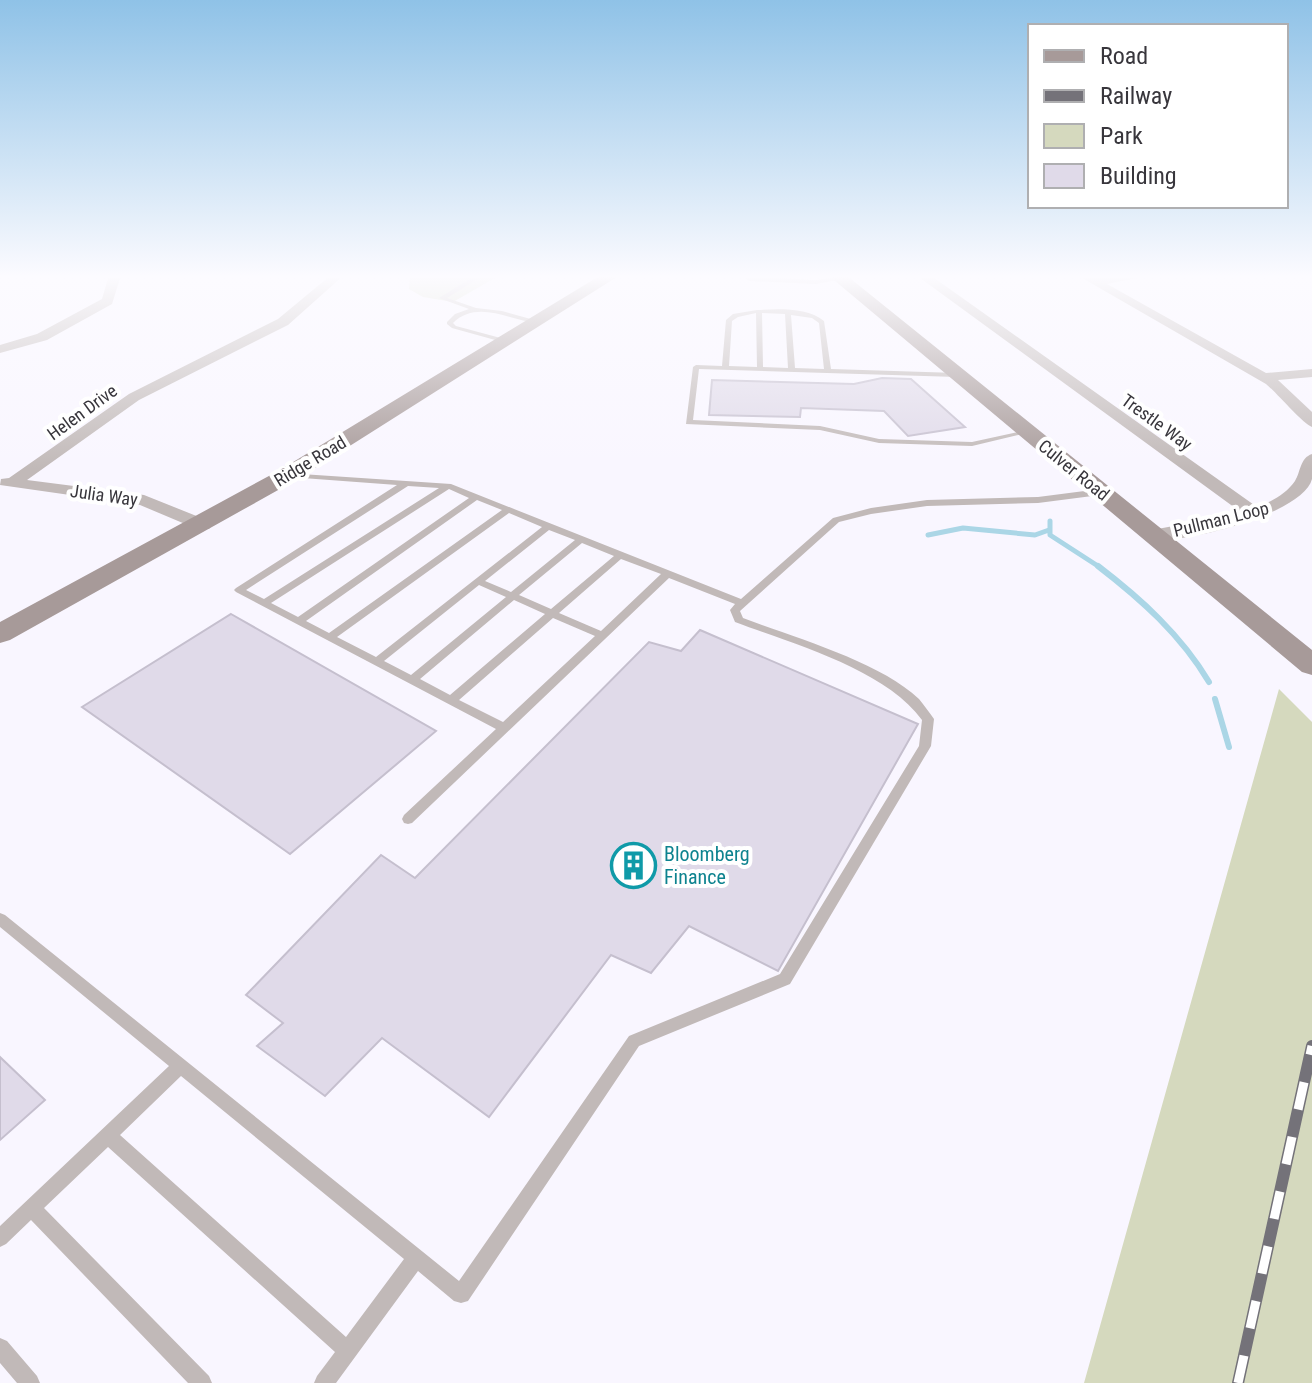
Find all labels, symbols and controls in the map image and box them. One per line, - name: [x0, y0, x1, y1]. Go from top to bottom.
- legend: [1028, 24, 1288, 208]
- text: Road: [1100, 42, 1148, 70]
- text: Railway: [1100, 82, 1172, 110]
- text: Park: [1100, 122, 1143, 150]
- text: Building: [1100, 162, 1177, 190]
- street label: Helen Drive: [43, 380, 121, 444]
- street label: Trestle Way: [1118, 389, 1197, 455]
- street label: Ridge Road: [270, 431, 350, 491]
- street label: Culver Road: [1034, 435, 1114, 505]
- street label: Julia Way: [69, 480, 140, 510]
- street label: Pullman Loop: [1171, 497, 1271, 541]
- building icon: Bloomberg Finance: [609, 842, 657, 890]
- place label: Bloomberg Finance: [664, 842, 750, 889]

